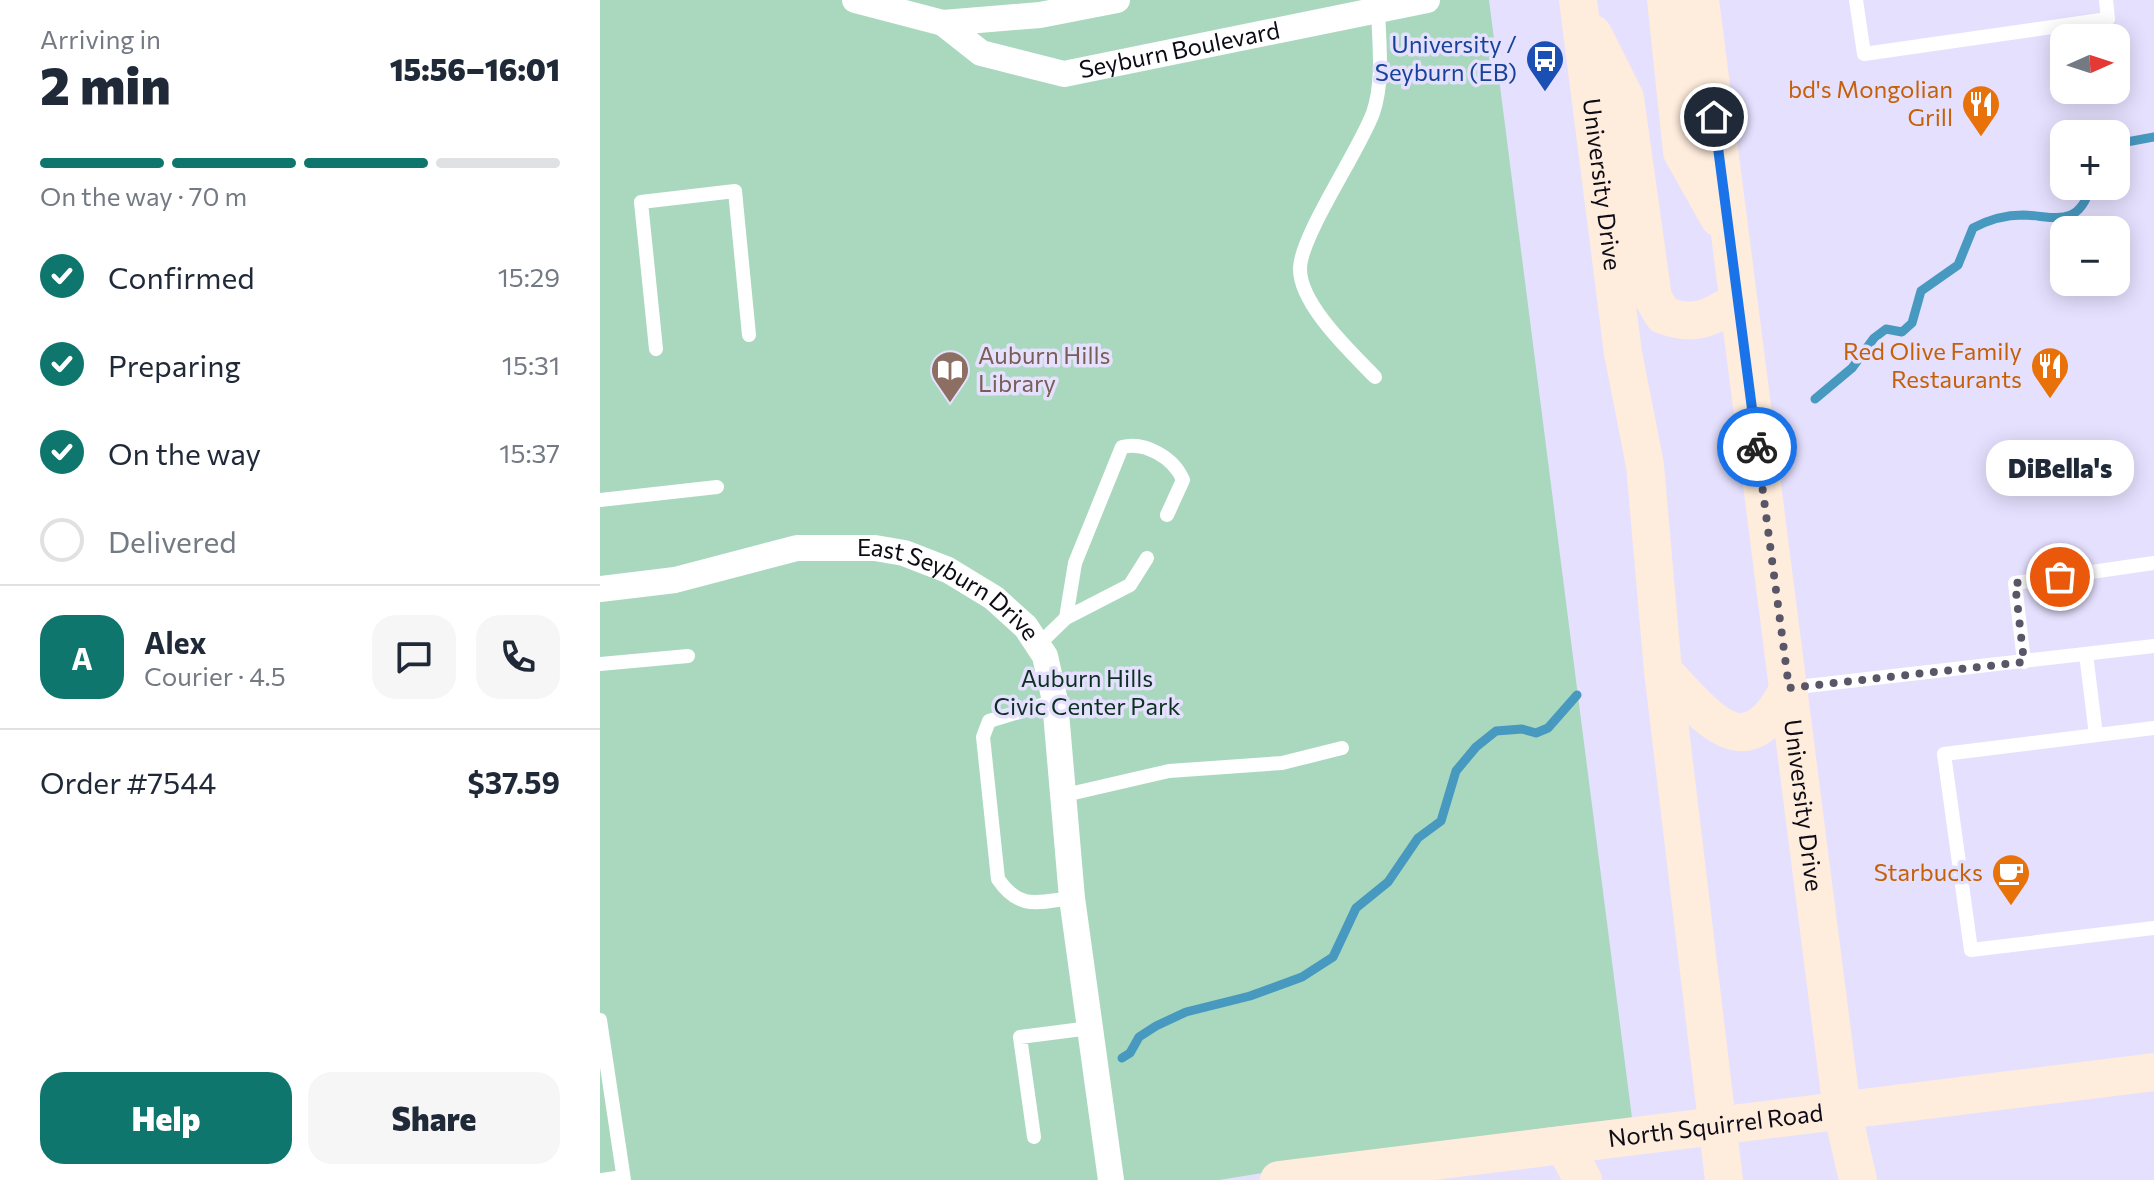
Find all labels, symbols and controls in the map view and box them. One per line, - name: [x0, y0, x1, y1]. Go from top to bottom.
- street label: Seyburn Boulevard: [1077, 14, 1282, 84]
- text: Arriving in: [40, 23, 161, 54]
- north arrow: [2050, 24, 2130, 104]
- map controls: [2050, 24, 2130, 296]
- place label: University / Seyburn (EB): [1375, 29, 1517, 86]
- bus stop icon: University / Seyburn (EB): [1524, 38, 1566, 93]
- text: 15:56–16:01: [390, 50, 560, 87]
- text: 2 min: [40, 52, 171, 116]
- place label: bd's Mongolian Grill: [1788, 74, 1953, 131]
- pin: [1680, 83, 1748, 151]
- restaurant icon: bd's Mongolian Grill: [1960, 83, 2002, 138]
- icon: home: [1692, 95, 1736, 139]
- street label: University Drive: [1578, 97, 1628, 272]
- button: +: [2050, 120, 2130, 200]
- text: On the way · 70 m: [40, 180, 247, 211]
- button: −: [2050, 216, 2130, 296]
- icon: check: [40, 254, 84, 298]
- text: Confirmed: [108, 258, 255, 295]
- text: 15:29: [498, 261, 560, 292]
- place label: Red Olive Family Restaurants: [1843, 336, 2022, 393]
- place label: Auburn Hills Library: [978, 340, 1111, 397]
- icon: check: [40, 342, 84, 386]
- restaurant icon: Red Olive Family Restaurants: [2029, 345, 2071, 400]
- text: Preparing: [108, 346, 241, 383]
- text: 15:31: [502, 349, 560, 380]
- library icon: Auburn Hills Library: [929, 349, 971, 404]
- courier: [1717, 407, 1797, 487]
- icon: bike: [1735, 425, 1779, 469]
- icon: check: [40, 430, 84, 474]
- text: On the way: [108, 434, 261, 471]
- text: 15:37: [499, 437, 560, 468]
- callout: DiBella's: [1986, 441, 2134, 497]
- text: DiBella's: [2008, 452, 2112, 483]
- text: Delivered: [108, 522, 237, 559]
- street label: East Seyburn Drive: [857, 532, 1047, 645]
- pin: [2026, 543, 2094, 611]
- icon: bag: [2038, 555, 2082, 599]
- button: chat: [372, 615, 456, 699]
- button: phone: [476, 615, 560, 699]
- text: Alex: [144, 623, 207, 660]
- text: A: [71, 639, 93, 676]
- text: Courier · 4.5: [144, 660, 286, 691]
- park label: Auburn Hills Civic Center Park: [993, 663, 1181, 720]
- street label: University Drive: [1779, 717, 1830, 893]
- text: Order #7544: [40, 763, 216, 800]
- text: $37.59: [468, 763, 560, 800]
- cafe icon: Starbucks: [1990, 852, 2032, 907]
- place label: Starbucks: [1874, 857, 1983, 886]
- button: Help: [40, 1072, 292, 1164]
- button: Share: [308, 1072, 560, 1164]
- street label: North Squirrel Road: [1606, 1097, 1825, 1152]

